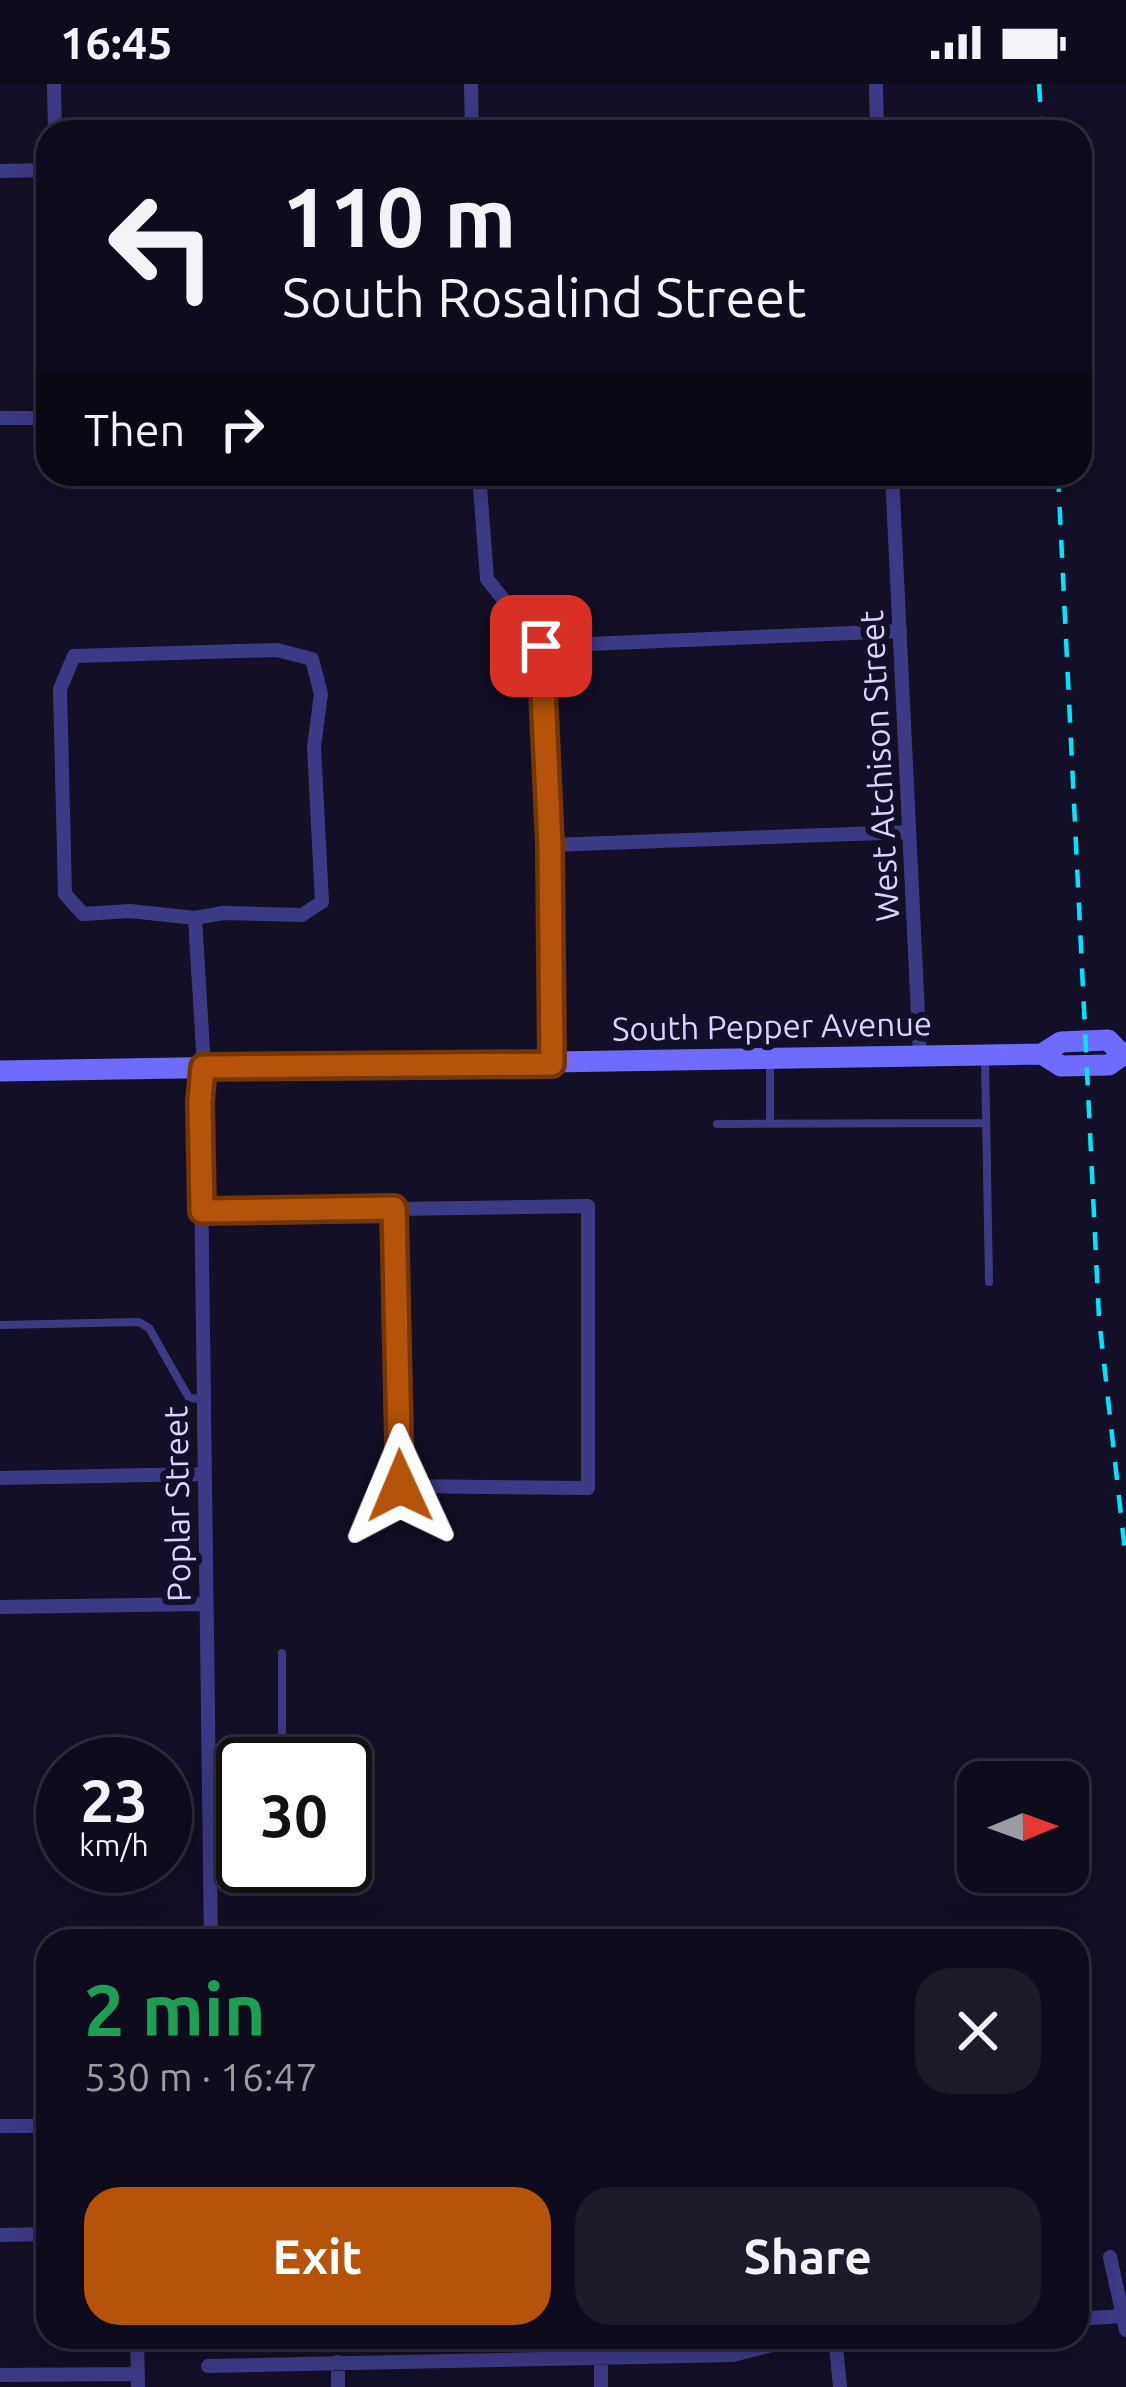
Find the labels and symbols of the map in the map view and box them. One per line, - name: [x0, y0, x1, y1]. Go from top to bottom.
- pin: [490, 595, 592, 697]
- street label: West Atchison Street: [852, 609, 905, 923]
- street label: South Pepper Avenue: [612, 1004, 932, 1047]
- street label: Poplar Street: [156, 1406, 197, 1602]
- position arrow: [337, 1423, 463, 1549]
- speed limit sign: 30: [216, 1737, 372, 1893]
- north arrow: [957, 1761, 1089, 1893]

